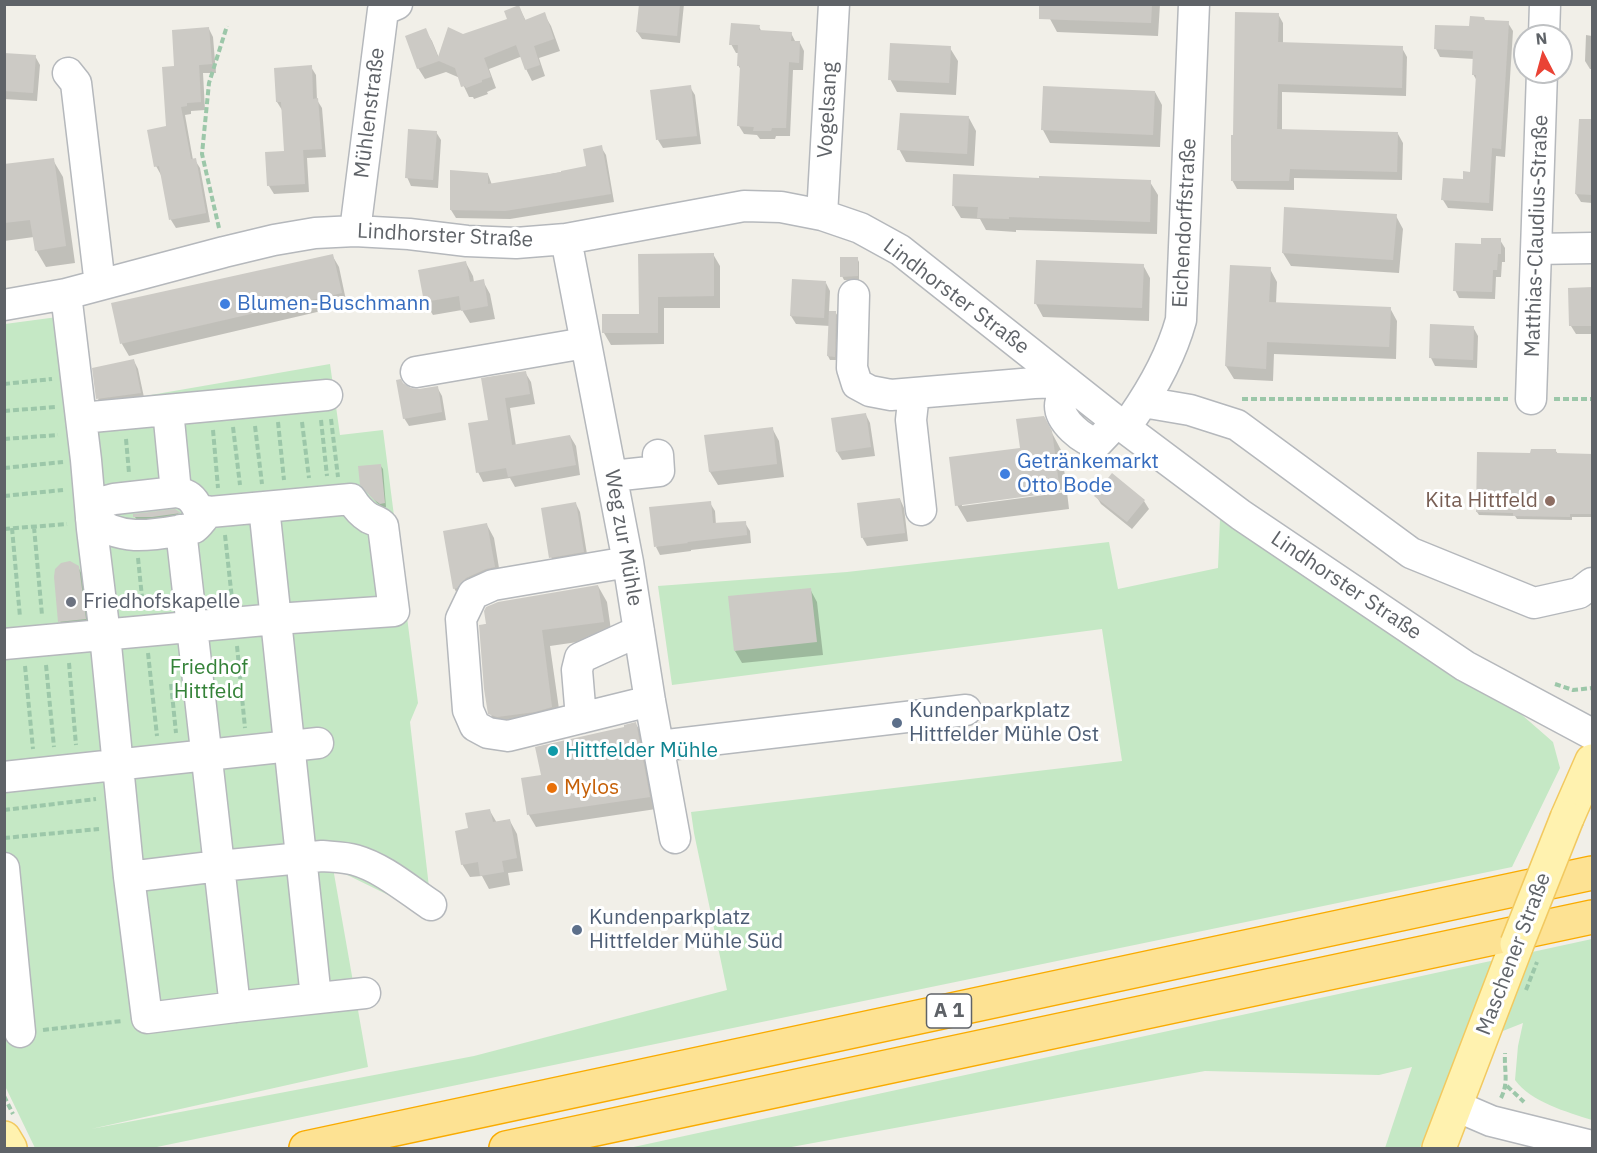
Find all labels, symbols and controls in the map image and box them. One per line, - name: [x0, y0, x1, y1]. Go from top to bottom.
- north arrow: [1513, 24, 1573, 84]
- text: N: [1535, 28, 1548, 49]
- street label: Mühlenstraße: [349, 46, 391, 180]
- street label: Vogelsang: [813, 61, 843, 159]
- street label: Matthias-Claudius-Straße: [1520, 114, 1554, 358]
- street label: Eichendorffstraße: [1168, 137, 1202, 309]
- street label: Lindhorster Straße: [356, 219, 534, 253]
- street label: Lindhorster Straße: [878, 234, 1034, 360]
- place label: Blumen-Buschmann: [237, 291, 430, 317]
- marker: Blumen-Buschmann: [218, 297, 232, 311]
- place label: Getränkemarkt Otto Bode: [1017, 449, 1159, 499]
- marker: Getränkemarkt Otto Bode: [998, 467, 1012, 481]
- street label: Weg zur Mühle: [599, 468, 647, 608]
- place label: Kita Hittfeld: [1425, 488, 1538, 514]
- marker: Kita Hittfeld: [1543, 494, 1557, 508]
- street label: Lindhorster Straße: [1266, 526, 1426, 646]
- place label: Friedhofskapelle: [83, 589, 240, 615]
- marker: Friedhofskapelle: [64, 595, 78, 609]
- park label: Friedhof Hittfeld: [170, 655, 248, 705]
- place label: Kundenparkplatz Hittfelder Mühle Ost: [909, 698, 1099, 748]
- marker: Kundenparkplatz Hittfelder Mühle Ost: [890, 716, 904, 730]
- place label: Hittfelder Mühle: [565, 738, 718, 764]
- marker: Hittfelder Mühle: [546, 744, 560, 758]
- place label: Mylos: [564, 775, 619, 801]
- marker: Mylos: [545, 781, 559, 795]
- street label: Maschener Straße: [1471, 869, 1557, 1039]
- place label: Kundenparkplatz Hittfelder Mühle Süd: [589, 905, 783, 955]
- marker: Kundenparkplatz Hittfelder Mühle Süd: [570, 923, 584, 937]
- road number: A 1: [926, 994, 972, 1028]

